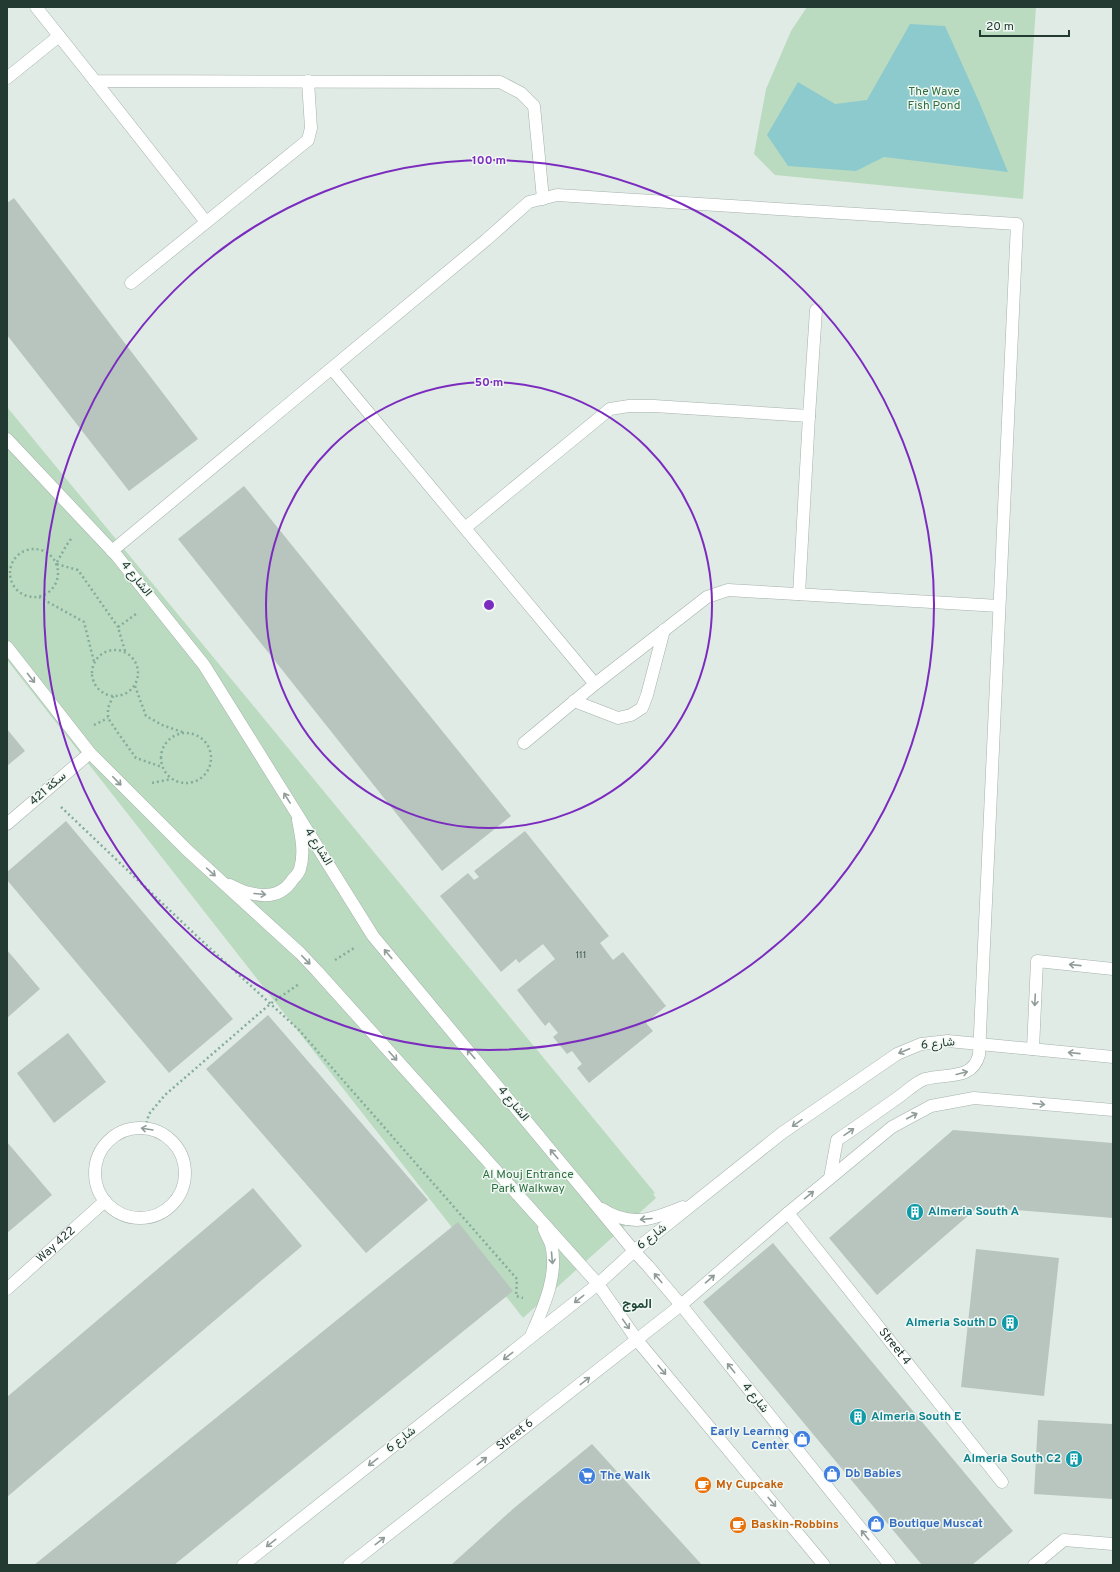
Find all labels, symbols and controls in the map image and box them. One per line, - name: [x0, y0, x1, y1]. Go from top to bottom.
- scale bar: [980, 12, 1069, 38]
- text: 20 m: [986, 19, 1014, 35]
- park label: The Wave Fish Pond: [908, 84, 960, 114]
- text: 100 m: [472, 153, 506, 169]
- text: 50 m: [475, 375, 503, 391]
- street label: الشارع 4: [117, 558, 155, 600]
- centre of rings: [482, 598, 496, 612]
- one-way arrow: [27, 672, 35, 683]
- street label: سكة 421: [26, 769, 70, 809]
- one-way arrow: [113, 776, 122, 786]
- one-way arrow: [283, 793, 291, 804]
- street label: الشارع 4: [300, 825, 336, 869]
- one-way arrow: [206, 867, 216, 876]
- one-way arrow: [253, 891, 266, 898]
- one-way arrow: [384, 948, 393, 959]
- house number: 111: [575, 949, 587, 962]
- one-way arrow: [302, 955, 311, 965]
- one-way arrow: [1069, 961, 1082, 969]
- one-way arrow: [1032, 993, 1039, 1006]
- street label: شارع 6: [920, 1034, 956, 1054]
- one-way arrow: [899, 1047, 911, 1055]
- one-way arrow: [467, 1049, 476, 1059]
- one-way arrow: [1068, 1049, 1081, 1057]
- one-way arrow: [389, 1051, 398, 1062]
- one-way arrow: [955, 1068, 968, 1076]
- street label: الشارع 4: [494, 1083, 532, 1125]
- one-way arrow: [1032, 1100, 1045, 1107]
- one-way arrow: [906, 1112, 918, 1119]
- one-way arrow: [792, 1119, 803, 1127]
- one-way arrow: [140, 1125, 153, 1133]
- one-way arrow: [843, 1128, 854, 1136]
- one-way arrow: [550, 1149, 559, 1159]
- park label: Al Mouj Entrance Park Walkway: [482, 1167, 574, 1197]
- one-way arrow: [804, 1190, 815, 1199]
- building icon: Almeria South A: [905, 1202, 925, 1222]
- place label: Almeria South A: [928, 1204, 1020, 1220]
- one-way arrow: [640, 1215, 653, 1222]
- street label: شارع 6: [634, 1220, 670, 1254]
- street label: Way 422: [33, 1223, 79, 1267]
- one-way arrow: [548, 1251, 555, 1264]
- one-way arrow: [654, 1272, 663, 1283]
- one-way arrow: [705, 1275, 716, 1284]
- one-way arrow: [574, 1295, 585, 1304]
- district label: الموج: [622, 1297, 652, 1313]
- building icon: Almeria South D: [1000, 1313, 1020, 1333]
- place label: Almeria South D: [905, 1315, 997, 1331]
- one-way arrow: [622, 1318, 630, 1329]
- street label: Street 4: [875, 1325, 914, 1369]
- one-way arrow: [502, 1351, 513, 1360]
- one-way arrow: [727, 1362, 735, 1373]
- one-way arrow: [658, 1364, 667, 1375]
- one-way arrow: [579, 1377, 590, 1385]
- street label: شارع 4: [738, 1380, 772, 1416]
- building icon: Almeria South E: [848, 1407, 868, 1427]
- place label: Almeria South E: [871, 1409, 962, 1425]
- street label: Street 6: [493, 1415, 537, 1454]
- street label: شارع 6: [383, 1423, 419, 1457]
- place label: Early Learnng Center: [710, 1424, 789, 1454]
- shop icon: Early Learnng Center: [792, 1429, 812, 1449]
- building icon: Almeria South C2: [1064, 1449, 1084, 1469]
- place label: Almeria South C2: [963, 1451, 1061, 1467]
- one-way arrow: [477, 1457, 488, 1465]
- one-way arrow: [367, 1458, 378, 1467]
- shop icon: Db Babies: [822, 1464, 842, 1484]
- supermarket icon: The Walk: [577, 1466, 597, 1486]
- place label: Db Babies: [845, 1466, 901, 1482]
- place label: The Walk: [600, 1468, 651, 1484]
- cafe icon: My Cupcake: [693, 1475, 713, 1495]
- place label: My Cupcake: [716, 1477, 784, 1493]
- one-way arrow: [767, 1497, 776, 1508]
- shop icon: Boutique Muscat: [866, 1514, 886, 1534]
- cafe icon: Baskin-Robbins: [728, 1515, 748, 1535]
- place label: Boutique Muscat: [889, 1516, 983, 1532]
- place label: Baskin-Robbins: [751, 1517, 839, 1533]
- one-way arrow: [861, 1529, 870, 1540]
- one-way arrow: [374, 1537, 385, 1545]
- one-way arrow: [266, 1539, 277, 1547]

